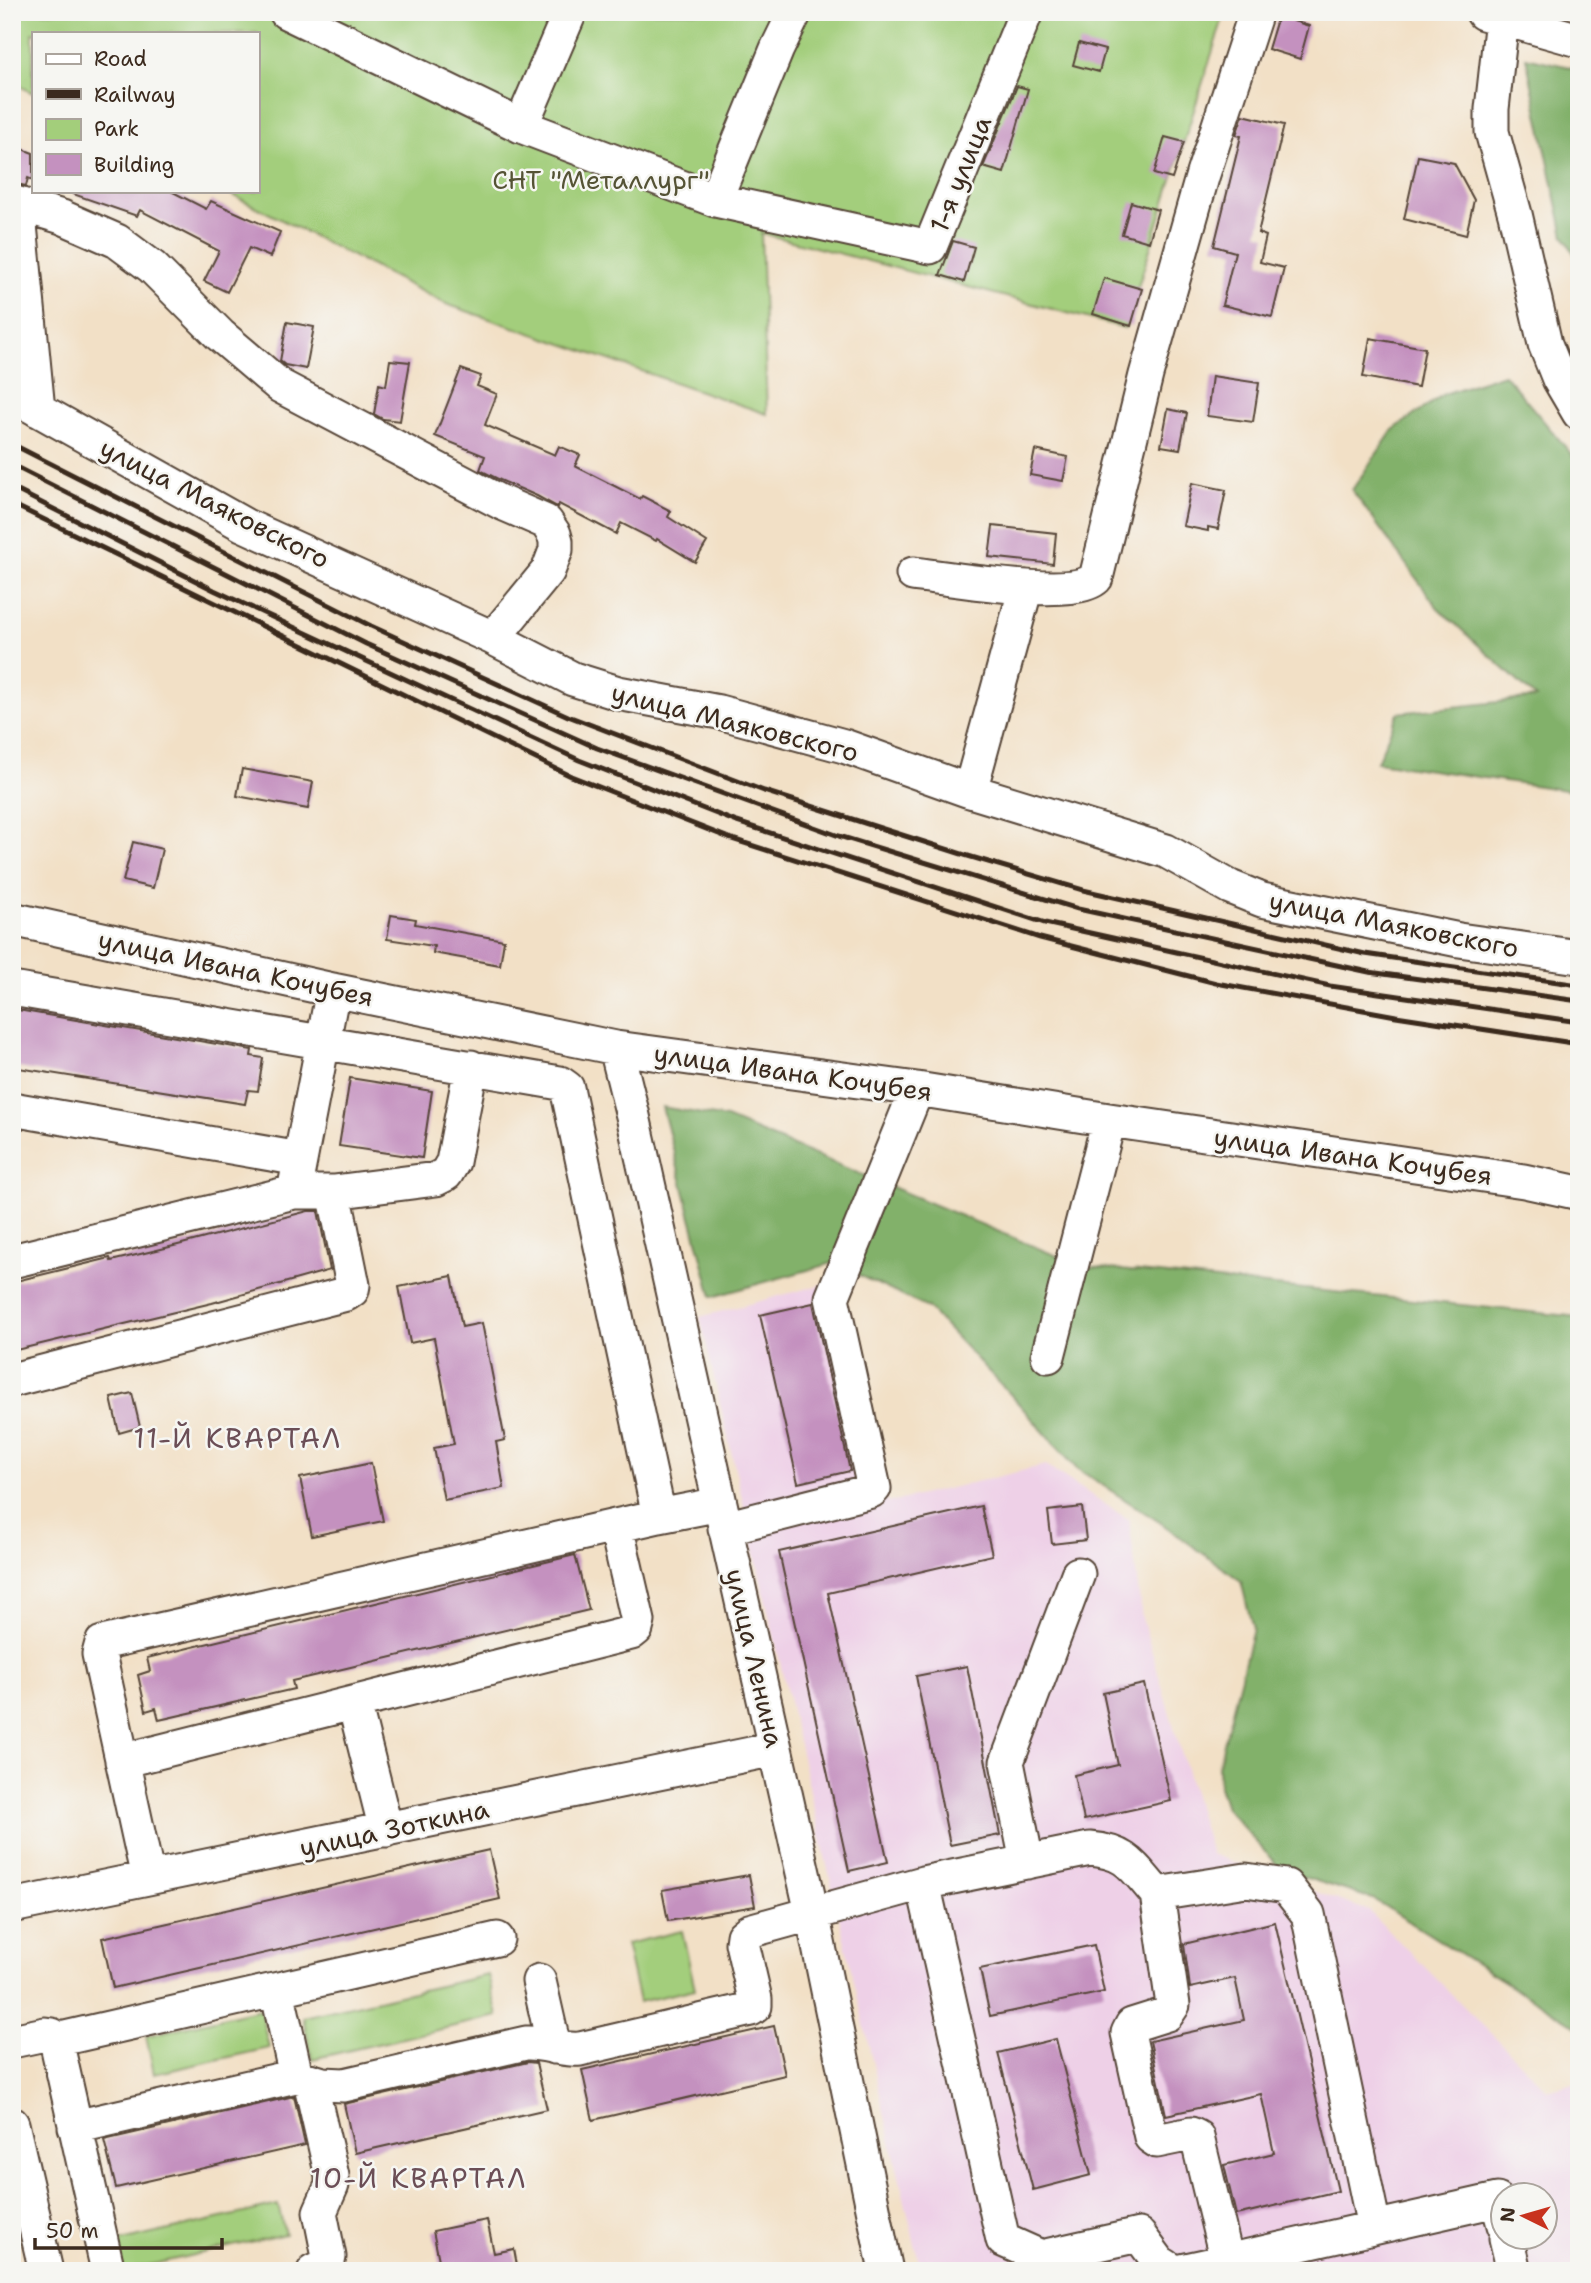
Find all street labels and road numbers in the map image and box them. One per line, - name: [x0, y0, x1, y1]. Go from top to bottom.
- street label: 1-я улица: [921, 111, 999, 237]
- street label: улица Маяковского: [94, 430, 336, 576]
- street label: улица Маяковского: [608, 674, 862, 770]
- street label: улица Маяковского: [1266, 883, 1522, 965]
- street label: улица Ивана Кочубея: [95, 922, 377, 1014]
- street label: улица Ивана Кочубея: [652, 1035, 934, 1109]
- street label: улица Ивана Кочубея: [1212, 1119, 1494, 1193]
- street label: улица Ленина: [717, 1565, 793, 1751]
- street label: улица Зоткина: [296, 1791, 492, 1865]

